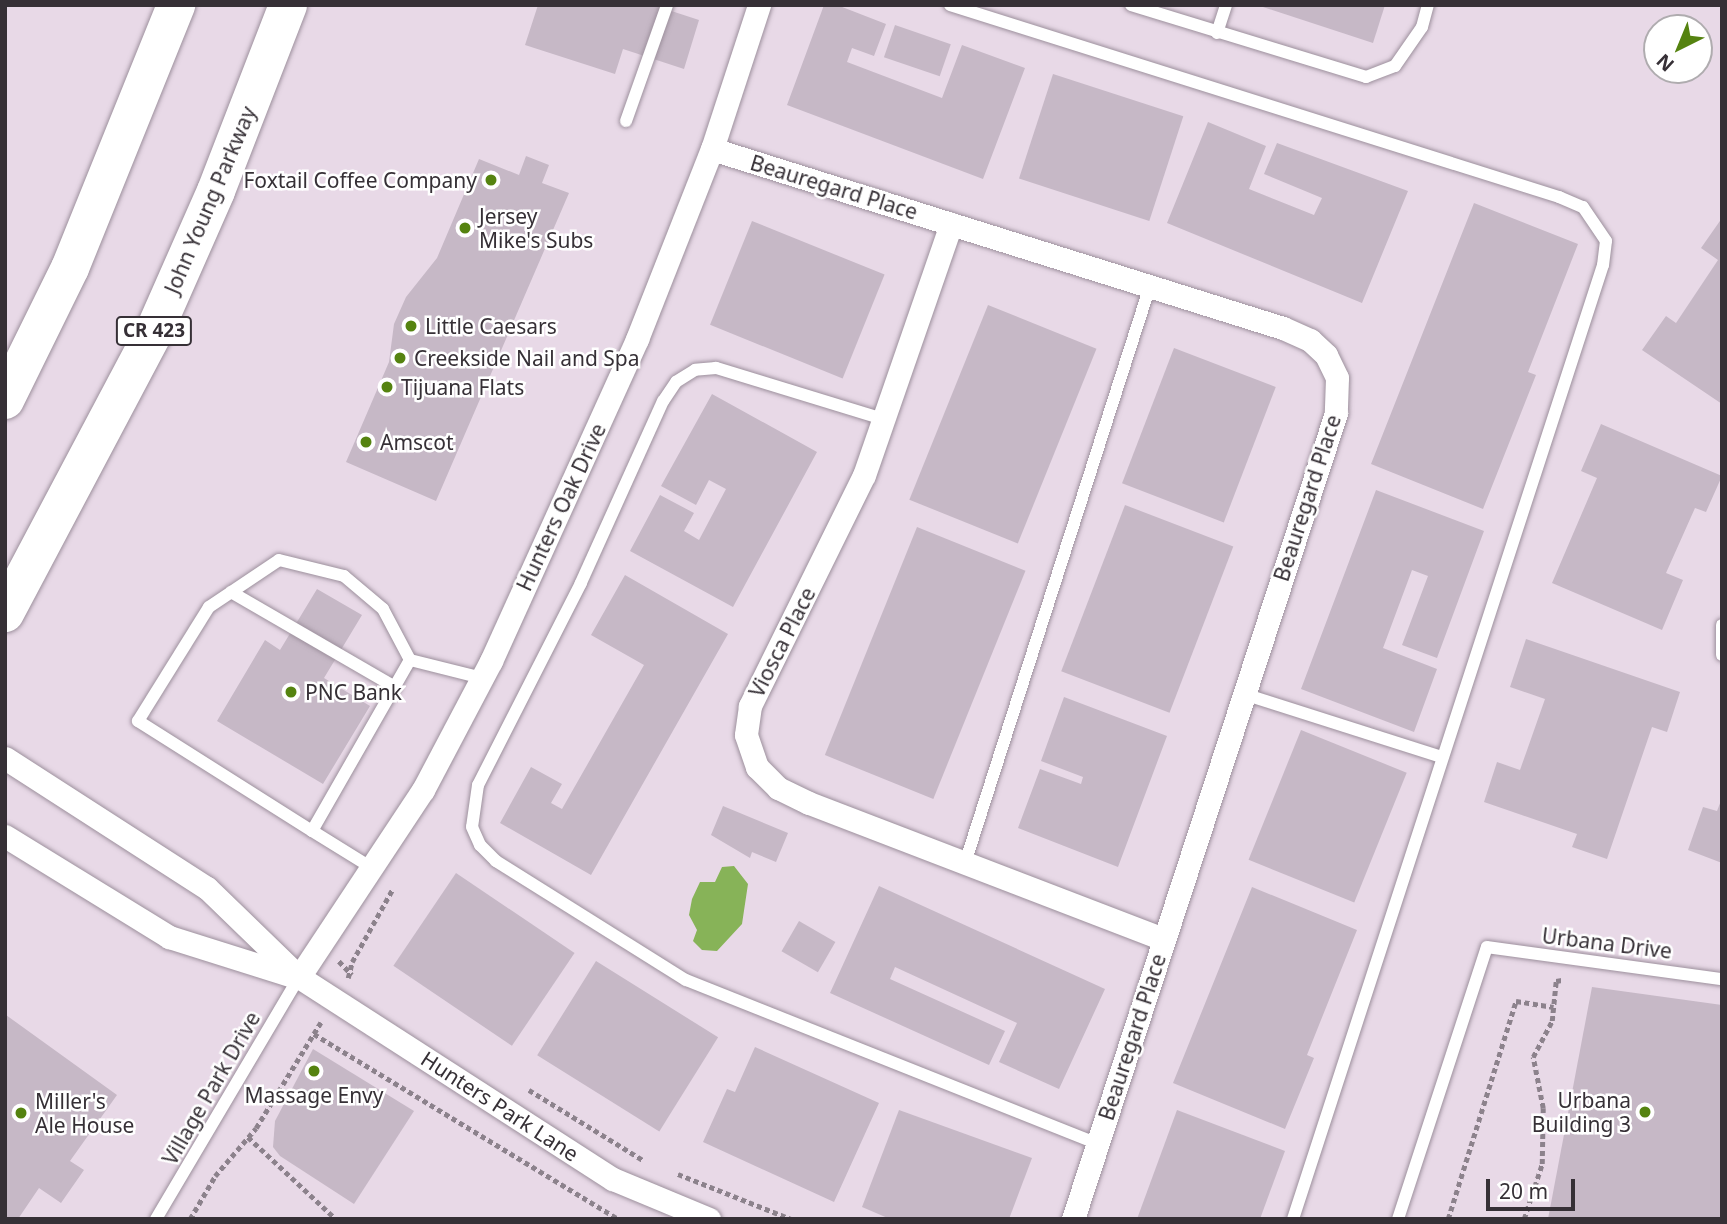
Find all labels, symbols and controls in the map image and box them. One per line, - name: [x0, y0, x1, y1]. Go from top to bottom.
- north arrow: [1643, 14, 1713, 84]
- text: N: [1651, 48, 1680, 78]
- street label: John Young Parkway: [159, 103, 261, 297]
- street label: Beauregard Place: [747, 150, 921, 224]
- place label: Foxtail Coffee Company: [243, 167, 477, 193]
- marker: Foxtail Coffee Company: [483, 172, 499, 188]
- place label: Jersey Mike's Subs: [479, 203, 593, 253]
- marker: Jersey Mike's Subs: [457, 220, 473, 236]
- place label: Little Caesars: [425, 313, 557, 339]
- road number: CR 423: [116, 316, 192, 346]
- marker: Little Caesars: [403, 318, 419, 334]
- place label: Creekside Nail and Spa: [414, 345, 640, 371]
- marker: Creekside Nail and Spa: [392, 350, 408, 366]
- place label: Tijuana Flats: [401, 374, 524, 400]
- marker: Tijuana Flats: [379, 379, 395, 395]
- street label: Beauregard Place: [1268, 412, 1346, 584]
- street label: Hunters Oak Drive: [511, 419, 611, 595]
- place label: Amscot: [380, 429, 453, 455]
- marker: Amscot: [358, 434, 374, 450]
- street label: Viosca Place: [744, 583, 820, 701]
- place label: PNC Bank: [305, 679, 402, 705]
- marker: PNC Bank: [283, 684, 299, 700]
- street label: Urbana Drive: [1541, 923, 1673, 963]
- street label: Beauregard Place: [1093, 951, 1171, 1123]
- street label: Village Park Drive: [157, 1007, 265, 1169]
- street label: Hunters Park Lane: [417, 1046, 583, 1166]
- marker: Massage Envy: [306, 1063, 322, 1079]
- place label: Massage Envy: [245, 1082, 383, 1108]
- place label: Urbana Building 3: [1532, 1087, 1631, 1137]
- place label: Miller's Ale House: [35, 1088, 134, 1138]
- marker: Urbana Building 3: [1637, 1104, 1653, 1120]
- marker: Miller's Ale House: [13, 1105, 29, 1121]
- scale bar: [1489, 1164, 1578, 1208]
- text: 20 m: [1499, 1177, 1548, 1205]

